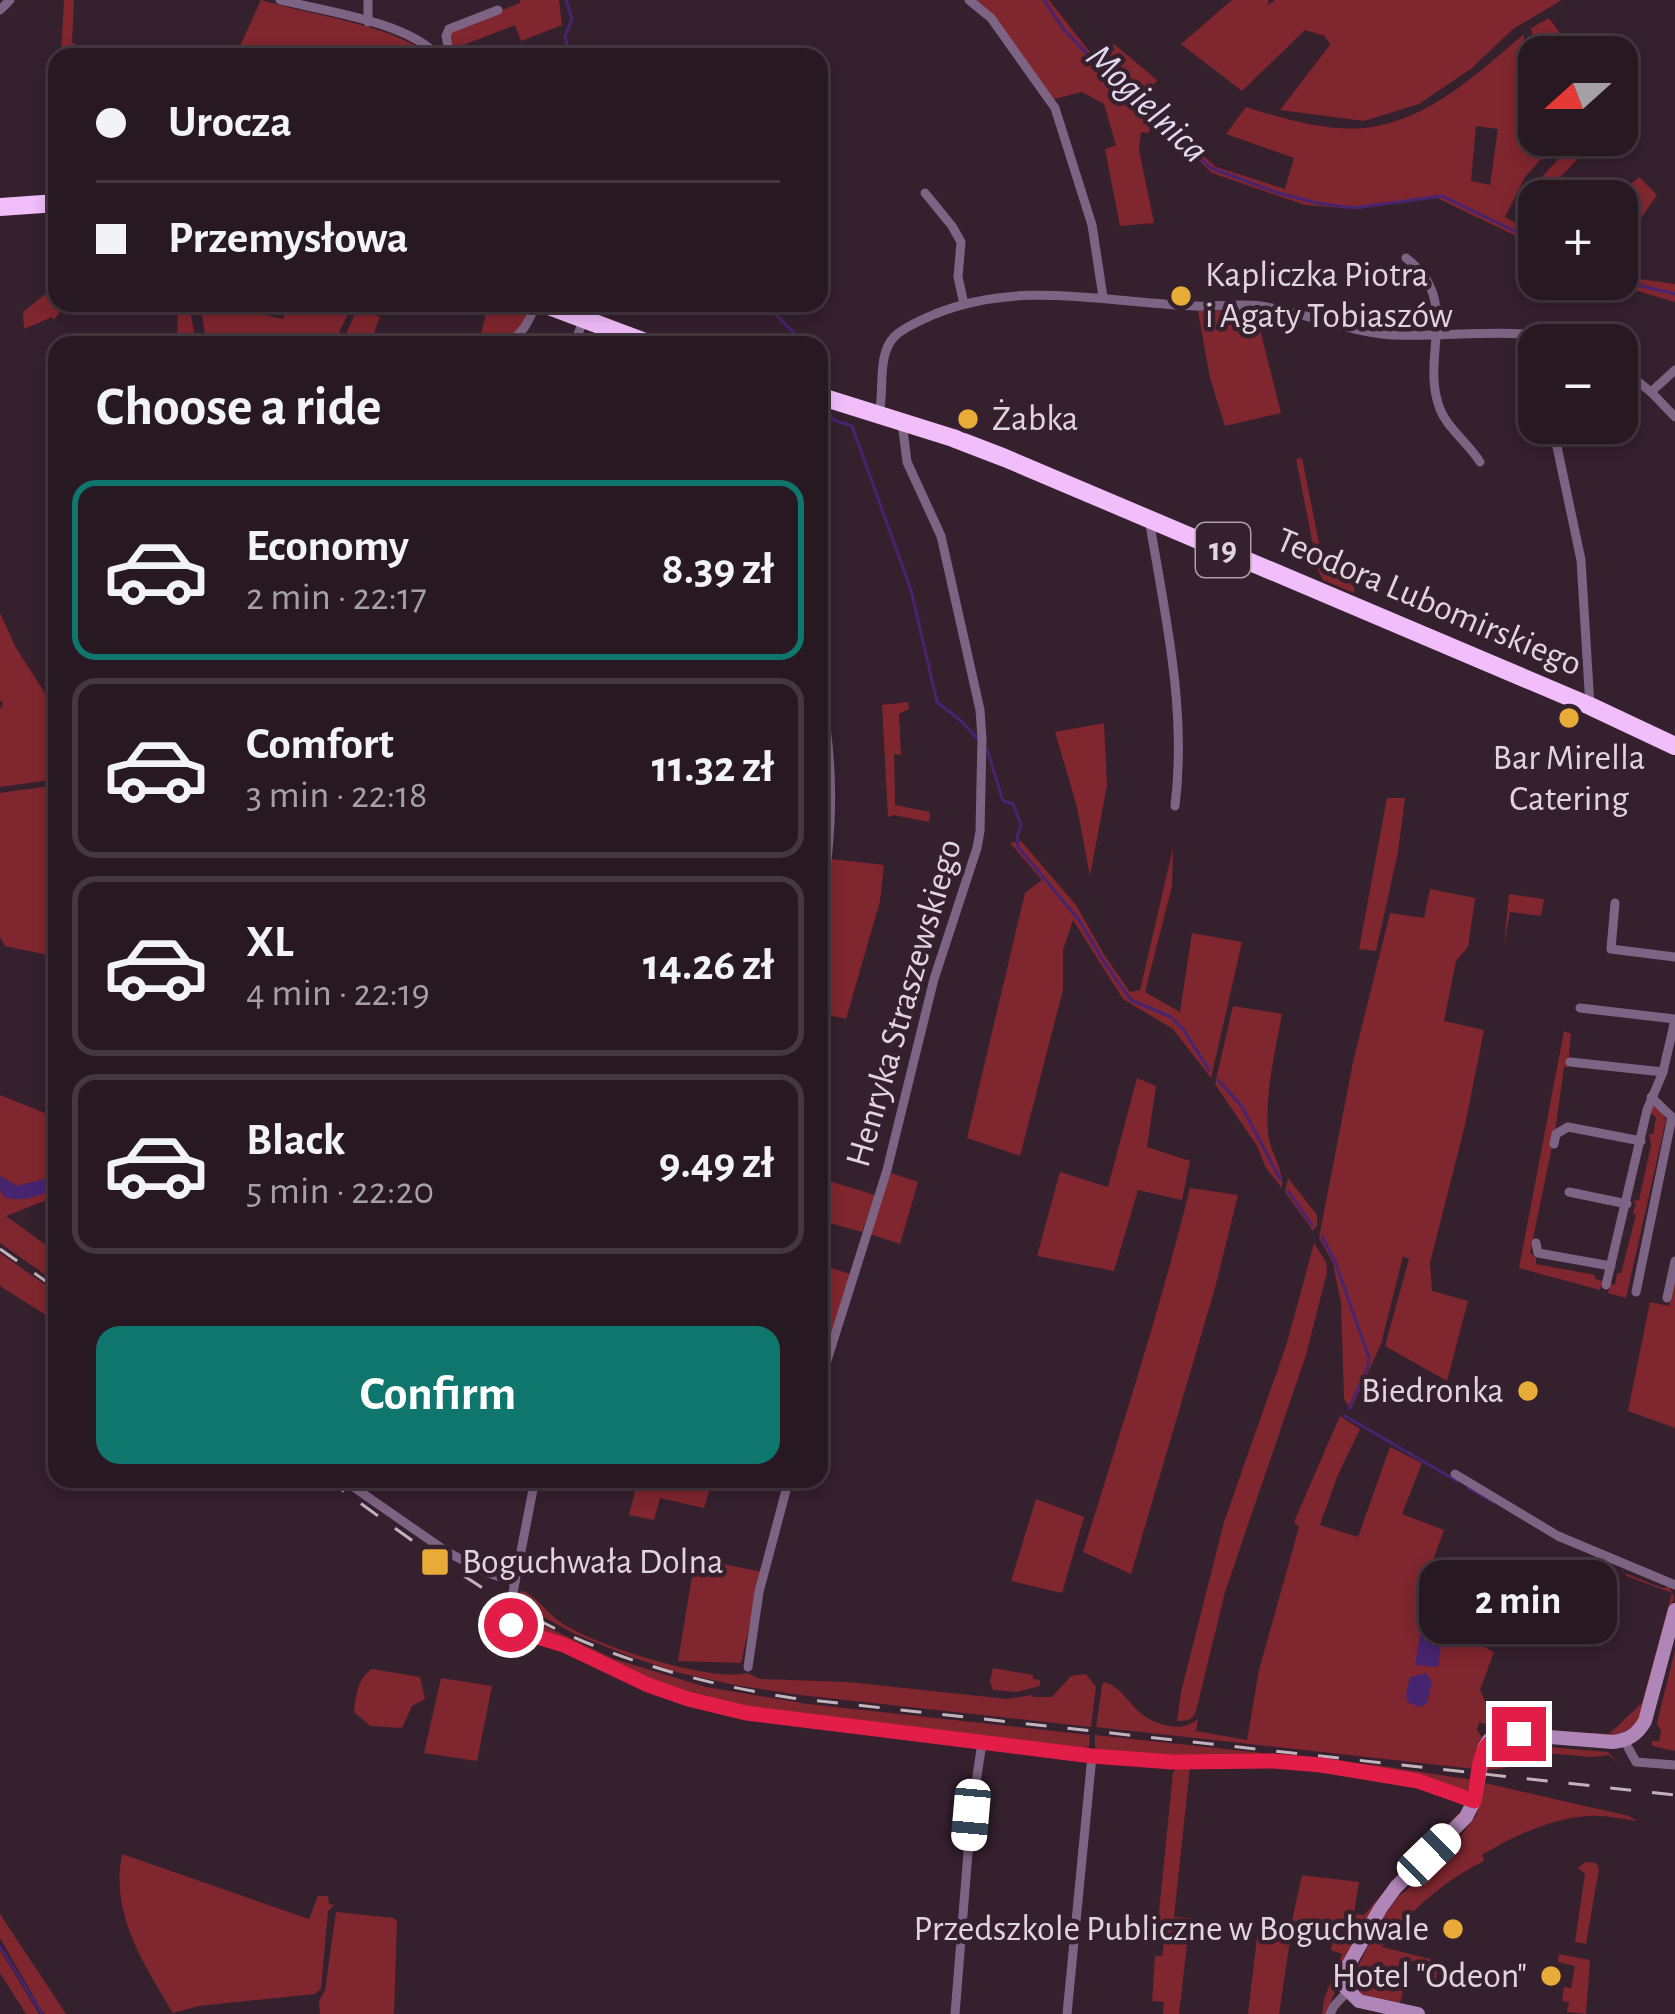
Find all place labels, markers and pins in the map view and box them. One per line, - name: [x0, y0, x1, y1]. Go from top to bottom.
- place label: Kapliczka Piotra i Agaty Tobiaszów: [1205, 257, 1453, 334]
- marker: Kapliczka Piotra i Agaty Tobiaszów: [1168, 283, 1194, 309]
- place label: Żabka: [992, 399, 1078, 437]
- marker: Żabka: [955, 406, 981, 432]
- marker: Bar Mirella Catering: [1556, 705, 1582, 731]
- place label: Bar Mirella Catering: [1493, 740, 1645, 817]
- place label: Biedronka: [1361, 1373, 1504, 1409]
- marker: Biedronka: [1515, 1378, 1541, 1404]
- place label: Boguchwała Dolna: [462, 1544, 724, 1580]
- marker: Boguchwała Dolna: [419, 1546, 451, 1578]
- place label: Przedszkole Publiczne w Boguchwale: [914, 1911, 1429, 1947]
- marker: Przedszkole Publiczne w Boguchwale: [1440, 1916, 1466, 1942]
- place label: Hotel "Odeon": [1332, 1958, 1527, 1994]
- marker: Hotel "Odeon": [1538, 1963, 1564, 1989]

